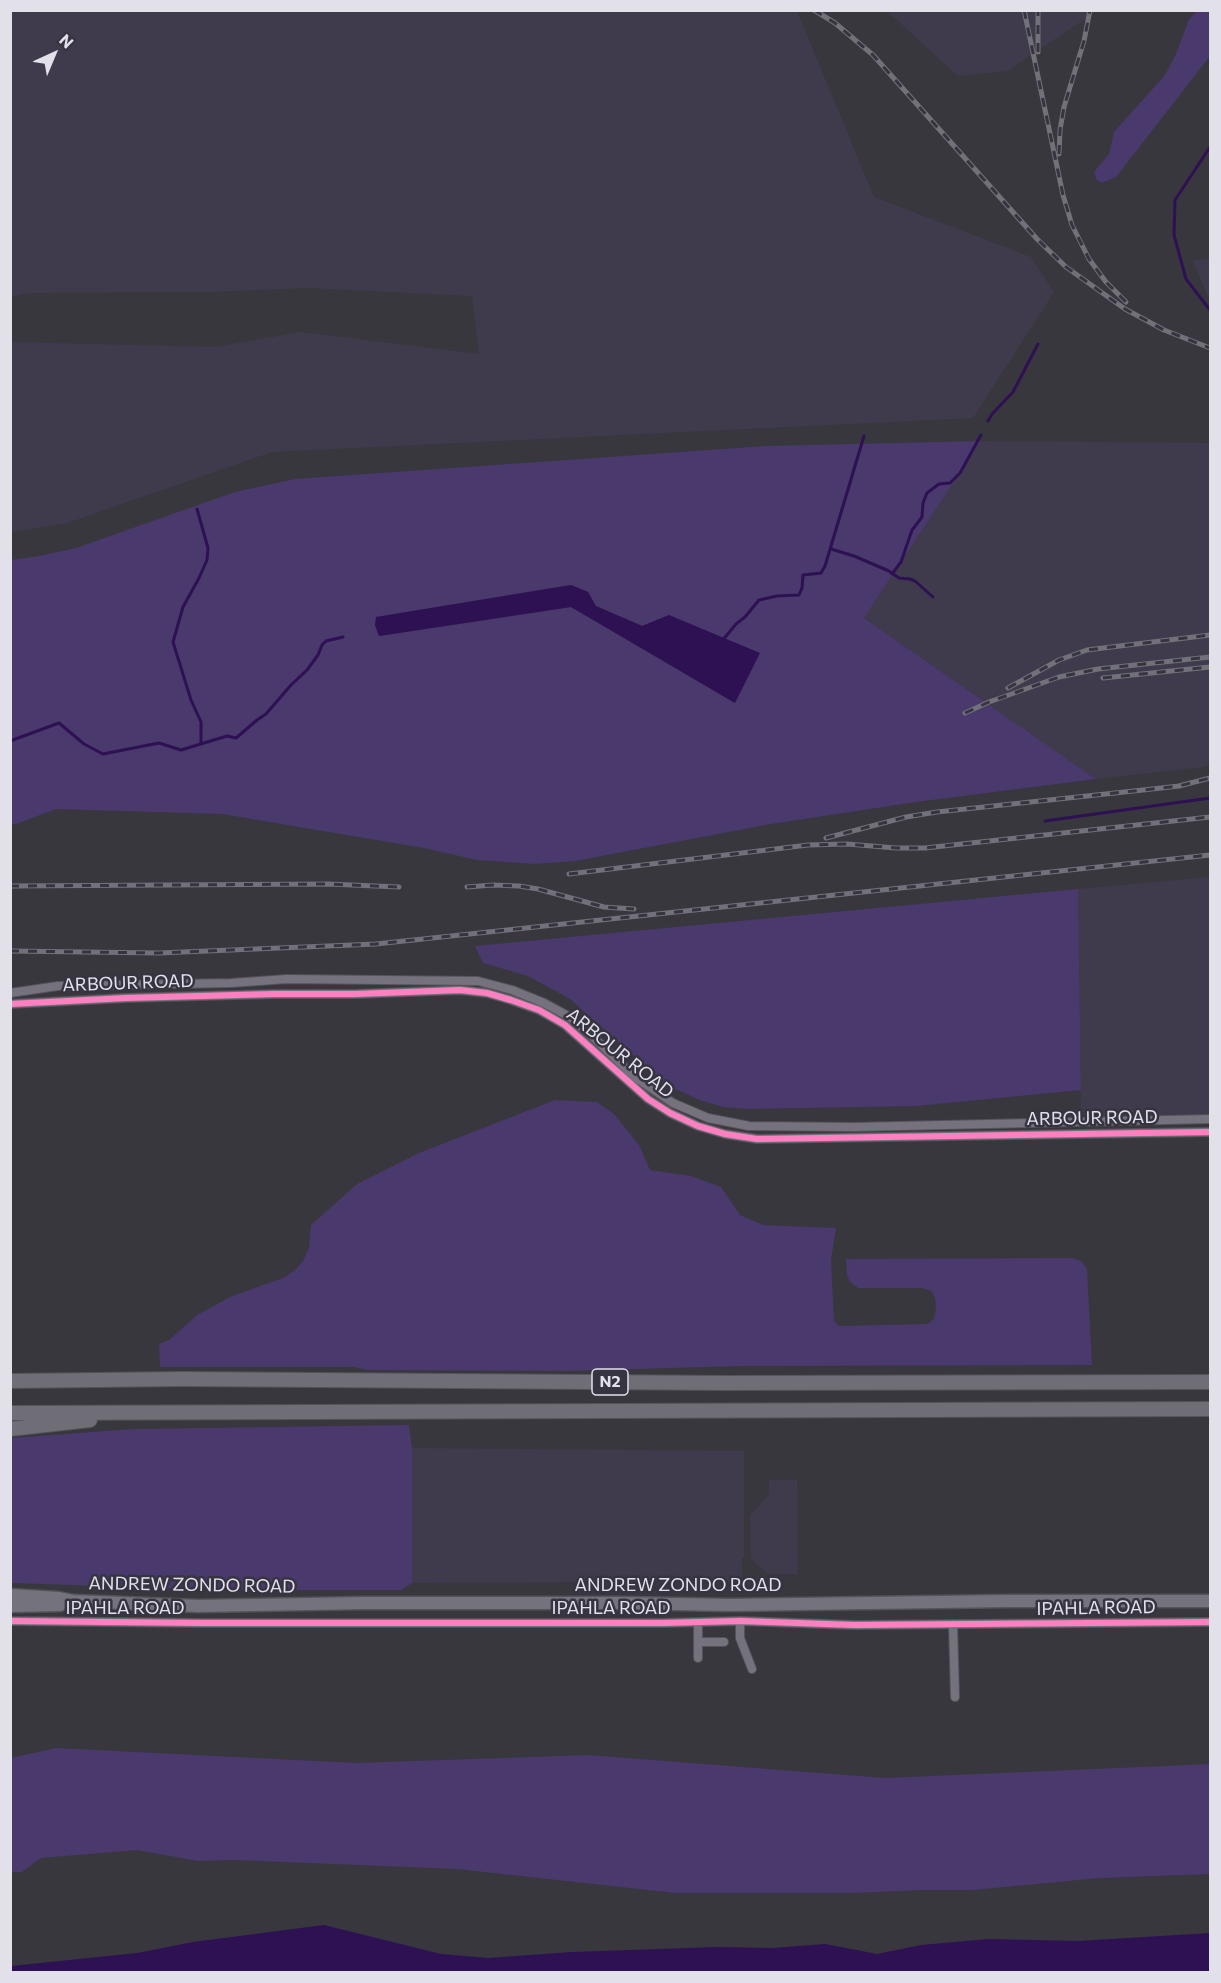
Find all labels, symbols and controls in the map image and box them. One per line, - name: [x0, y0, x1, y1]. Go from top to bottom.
- north arrow: [24, 24, 84, 84]
- text: N: [56, 30, 78, 52]
- street label: ARBOUR ROAD: [62, 970, 194, 996]
- street label: ARBOUR ROAD: [562, 1003, 678, 1103]
- street label: ARBOUR ROAD: [1026, 1106, 1158, 1130]
- road number: N2: [592, 1369, 628, 1395]
- street label: ANDREW ZONDO ROAD: [88, 1572, 296, 1598]
- street label: ANDREW ZONDO ROAD: [575, 1574, 781, 1596]
- street label: IPAHLA ROAD: [1036, 1596, 1156, 1620]
- street label: IPAHLA ROAD: [65, 1597, 185, 1619]
- street label: IPAHLA ROAD: [551, 1597, 671, 1619]

